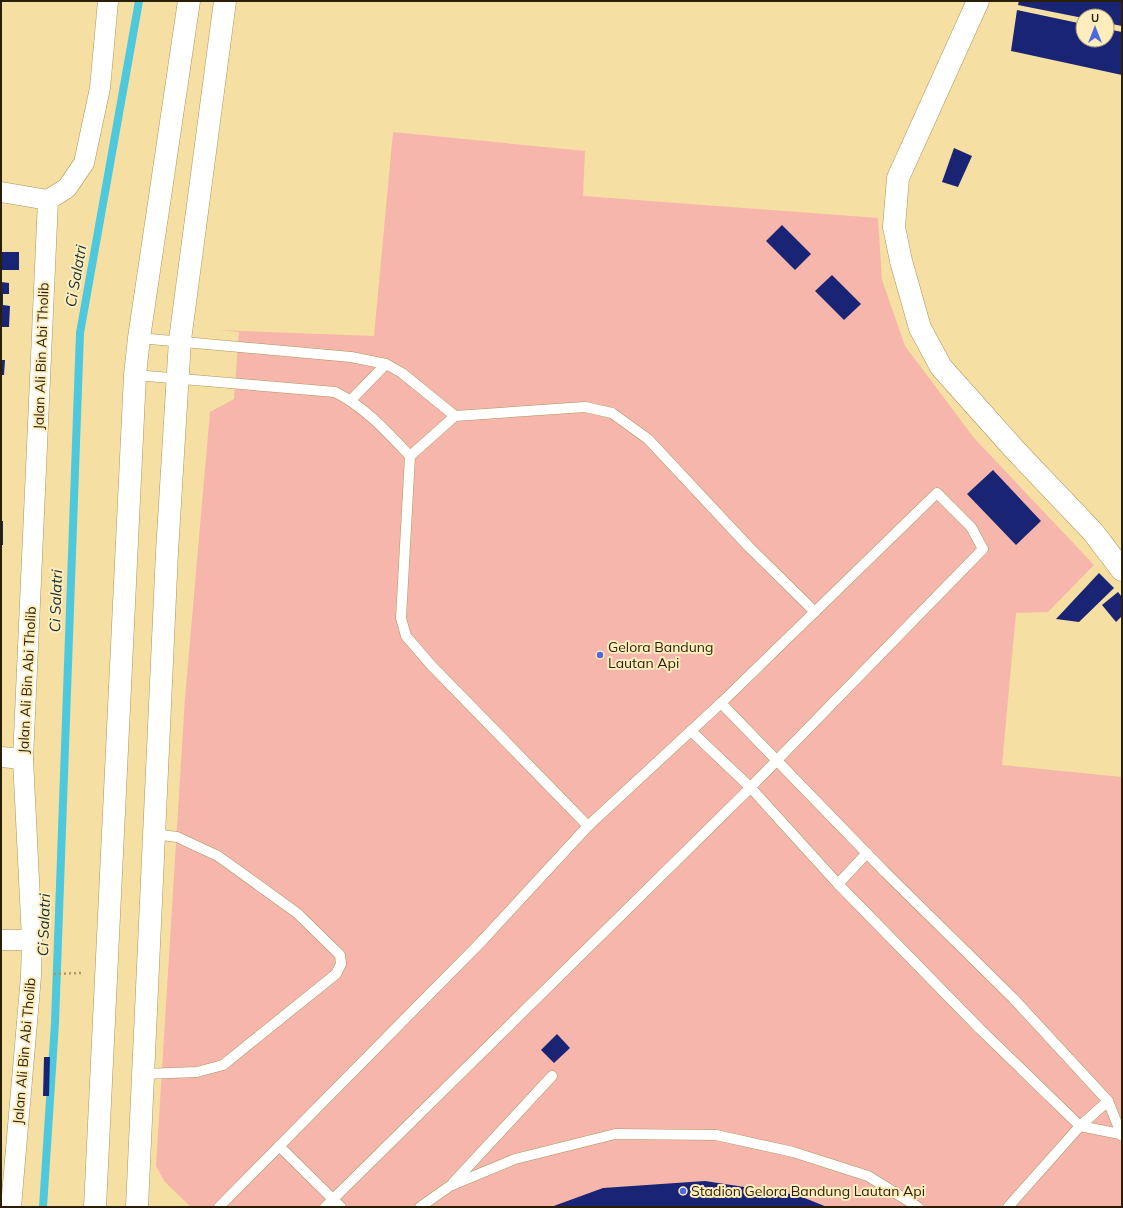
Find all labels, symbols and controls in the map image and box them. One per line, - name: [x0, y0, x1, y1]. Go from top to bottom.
- north arrow: [1075, 8, 1115, 48]
- text: U: [1091, 11, 1099, 25]
- water label: Ci Salatri: [61, 243, 90, 309]
- street label: Jalan Ali Bin Abi Tholib: [29, 282, 53, 430]
- water label: Ci Salatri: [45, 569, 66, 633]
- street label: Jalan Ali Bin Abi Tholib: [14, 606, 40, 754]
- place label: Gelora Bandung Lautan Api: [608, 638, 714, 672]
- marker: Gelora Bandung Lautan Api: [595, 650, 605, 660]
- water label: Ci Salatri: [33, 893, 54, 957]
- street label: Jalan Ali Bin Abi Tholib: [9, 977, 39, 1125]
- place label: Stadion Gelora Bandung Lautan Api: [691, 1182, 925, 1200]
- marker: Stadion Gelora Bandung Lautan Api: [678, 1186, 688, 1196]

